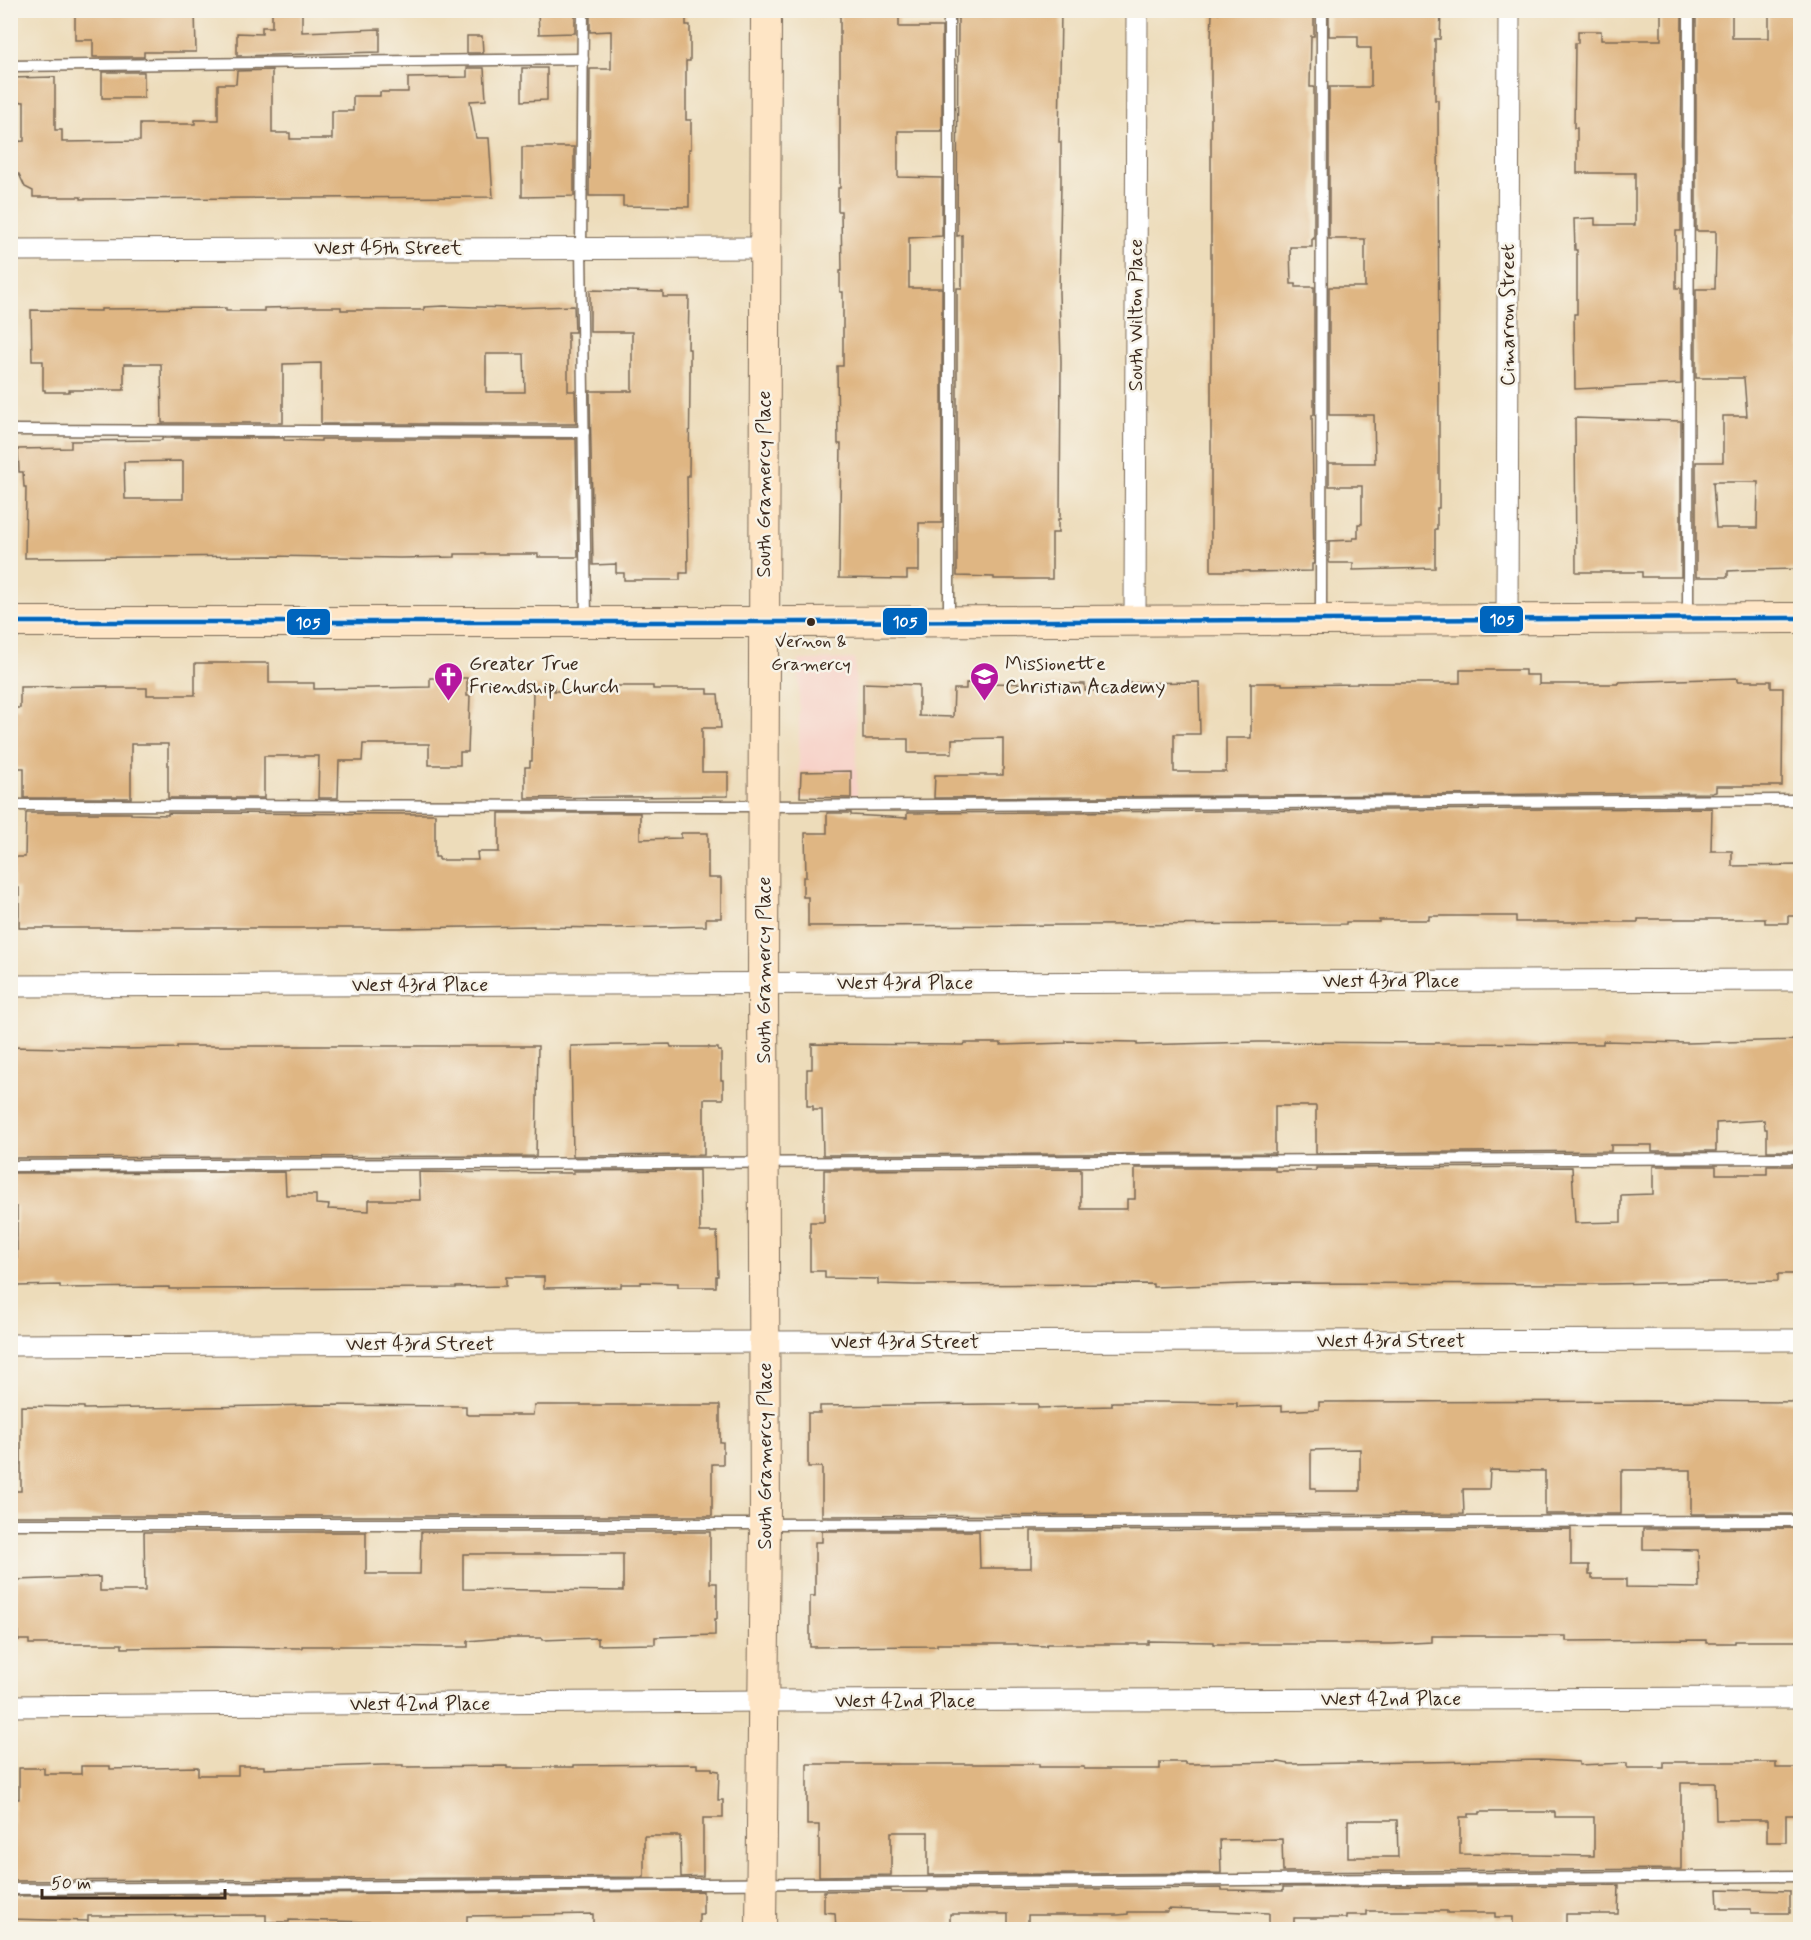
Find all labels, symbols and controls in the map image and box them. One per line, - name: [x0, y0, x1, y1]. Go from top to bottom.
- street label: West 45th Street: [314, 235, 462, 262]
- street label: South Wilton Place: [1123, 239, 1150, 391]
- street label: Cimarron Street: [1495, 244, 1522, 386]
- street label: South Gramercy Place: [751, 391, 778, 578]
- line badge: 105: [1479, 605, 1524, 634]
- line badge: 105: [882, 607, 928, 636]
- line badge: 105: [286, 608, 331, 636]
- text: 105: [1489, 610, 1515, 631]
- text: 105: [892, 612, 918, 633]
- text: 105: [295, 613, 321, 634]
- marker: Vernon & Gramercy: [805, 616, 817, 628]
- place label: Vernon & Gramercy: [771, 630, 851, 677]
- place label: Greater True Friendship Church: [469, 651, 619, 701]
- place label: Missionette Christian Academy: [1005, 651, 1165, 701]
- church icon: Greater True Friendship Church: [432, 660, 464, 702]
- school or university icon: Missionette Christian Academy: [968, 660, 1000, 702]
- street label: South Gramercy Place: [751, 877, 778, 1064]
- street label: West 43rd Place: [1323, 968, 1459, 995]
- street label: West 43rd Place: [837, 970, 973, 997]
- street label: West 43rd Place: [352, 972, 488, 999]
- street label: West 43rd Street: [1317, 1328, 1465, 1355]
- street label: West 43rd Street: [831, 1329, 979, 1356]
- street label: West 43rd Street: [346, 1331, 494, 1358]
- street label: South Gramercy Place: [752, 1363, 779, 1550]
- street label: West 42nd Place: [1321, 1686, 1461, 1713]
- street label: West 42nd Place: [835, 1688, 975, 1715]
- street label: West 42nd Place: [350, 1691, 490, 1718]
- scale bar: [42, 1862, 225, 1900]
- text: 50 m: [51, 1872, 91, 1896]

